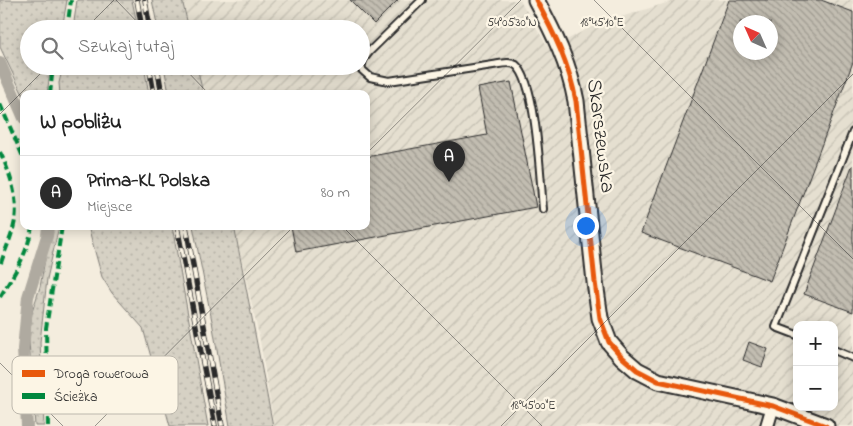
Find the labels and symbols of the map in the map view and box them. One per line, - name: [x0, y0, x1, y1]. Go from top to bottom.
- text: 54°05'30"N: [487, 14, 537, 32]
- text: 18°45'10"E: [580, 14, 624, 32]
- north arrow: [733, 15, 778, 60]
- street label: Skarszewska: [578, 77, 622, 195]
- pin: A: [433, 141, 465, 182]
- your location: [573, 213, 599, 239]
- legend: [12, 356, 178, 414]
- text: Droga rowerowa: [53, 364, 149, 386]
- text: Ścieżka: [54, 387, 98, 408]
- text: 18°45'00"E: [510, 397, 556, 415]

